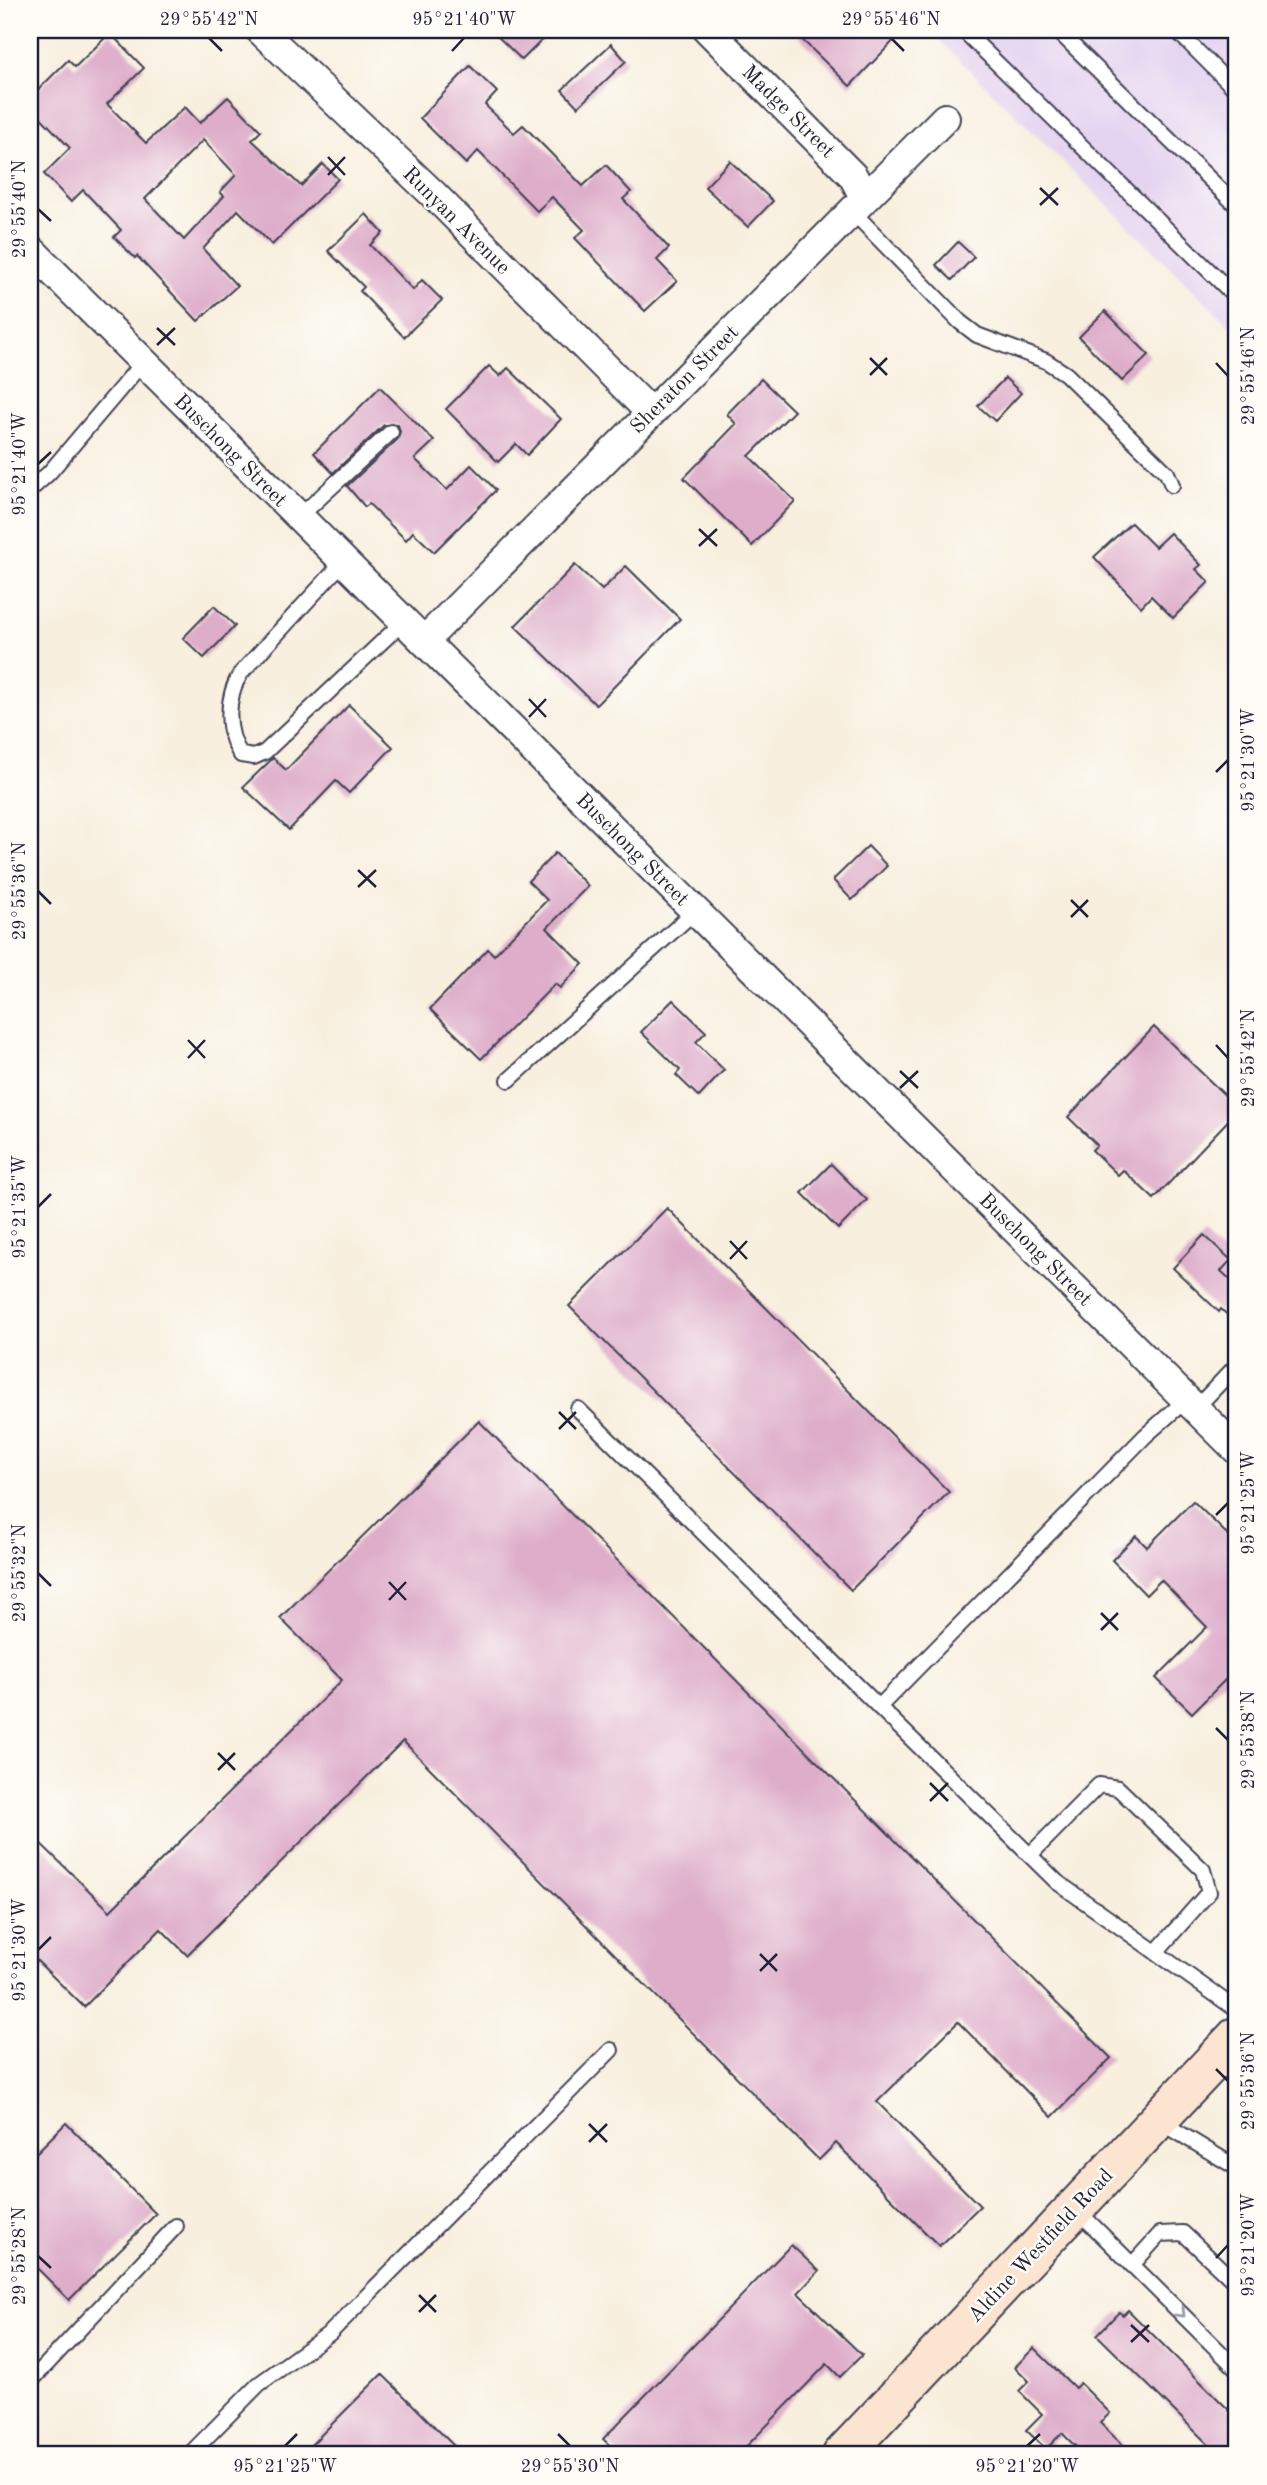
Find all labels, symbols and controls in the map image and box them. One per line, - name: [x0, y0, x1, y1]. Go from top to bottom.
- text: 29°55'42"N: [160, 11, 258, 29]
- text: 95°21'40"W: [412, 11, 516, 29]
- text: 29°55'46"N: [842, 11, 940, 29]
- street label: Madge Street: [738, 62, 838, 162]
- text: 29°55'40"N: [11, 160, 29, 258]
- street label: Runyan Avenue: [398, 163, 514, 279]
- street label: Sheraton Street: [627, 322, 743, 438]
- text: 29°55'46"N: [1240, 327, 1258, 425]
- street label: Buschong Street: [169, 391, 290, 512]
- text: 95°21'40"W: [11, 412, 29, 516]
- text: 95°21'30"W: [1240, 708, 1258, 812]
- street label: Buschong Street: [571, 790, 692, 911]
- text: 29°55'36"N: [11, 842, 29, 940]
- text: 29°55'42"N: [1240, 1009, 1258, 1107]
- text: 95°21'35"W: [11, 1155, 29, 1259]
- street label: Buschong Street: [974, 1190, 1095, 1311]
- text: 95°21'25"W: [1240, 1451, 1258, 1555]
- text: 29°55'32"N: [11, 1524, 29, 1622]
- text: 29°55'38"N: [1240, 1691, 1258, 1789]
- text: 95°21'30"W: [11, 1898, 29, 2002]
- text: 29°55'36"N: [1240, 2032, 1258, 2130]
- street label: Aldine Westfield Road: [965, 2165, 1118, 2327]
- text: 95°21'20"W: [1240, 2193, 1258, 2297]
- text: 29°55'28"N: [11, 2207, 29, 2305]
- one-way arrow: [1173, 2305, 1186, 2318]
- text: 95°21'25"W: [233, 2458, 337, 2476]
- text: 29°55'30"N: [521, 2458, 619, 2476]
- text: 95°21'20"W: [975, 2458, 1079, 2476]

